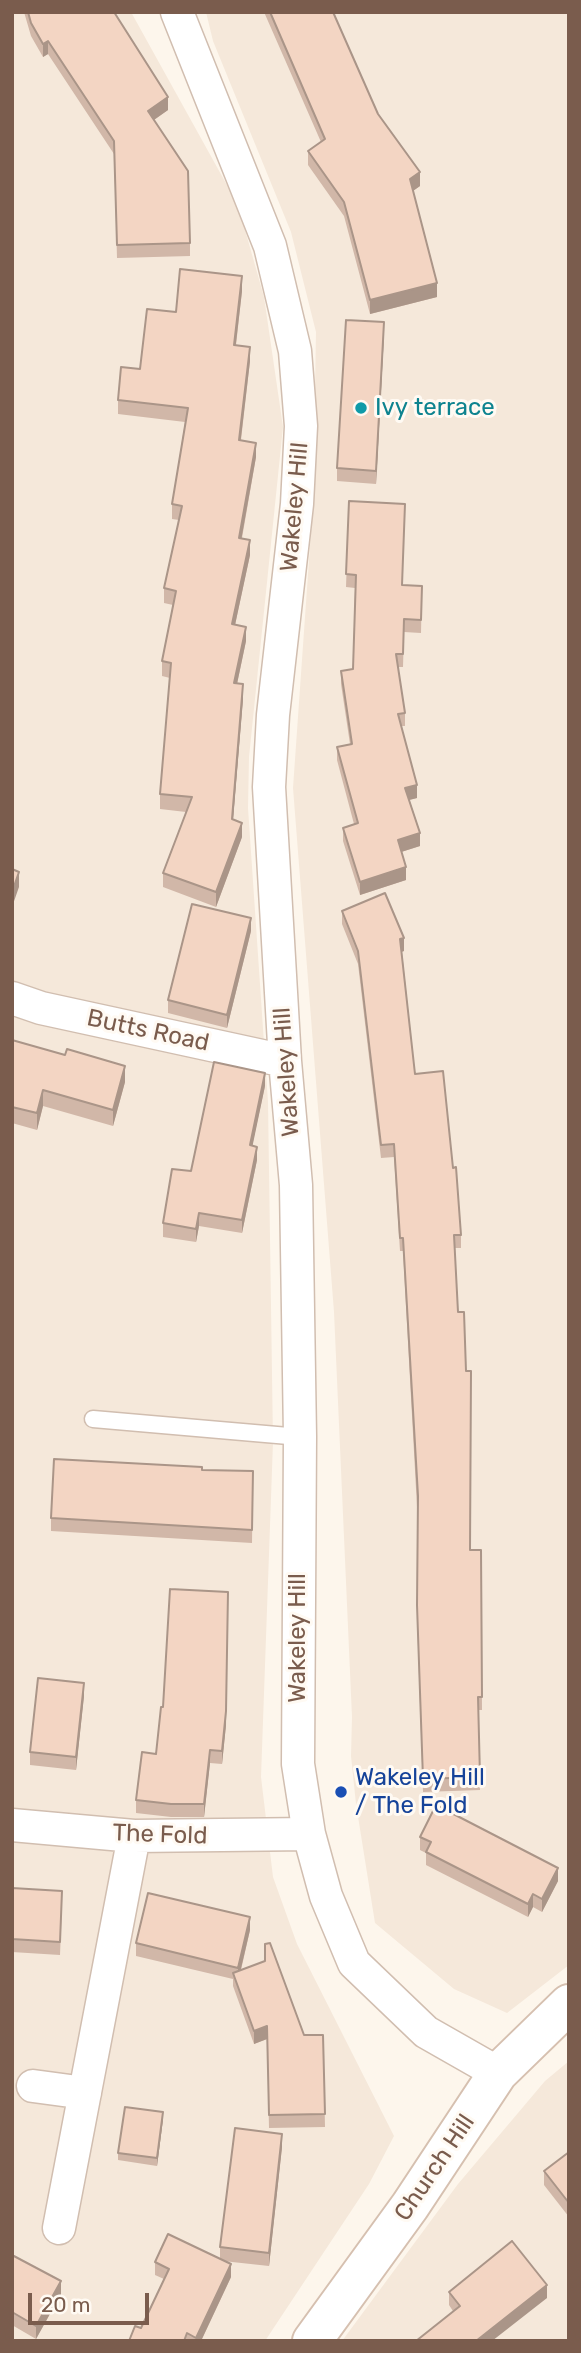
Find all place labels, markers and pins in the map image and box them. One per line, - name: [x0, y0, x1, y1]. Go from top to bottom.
- place label: Ivy terrace: [375, 394, 495, 422]
- marker: Ivy terrace: [353, 400, 369, 416]
- place label: Wakeley Hill / The Fold: [355, 1764, 485, 1820]
- marker: Wakeley Hill / The Fold: [333, 1784, 349, 1800]

